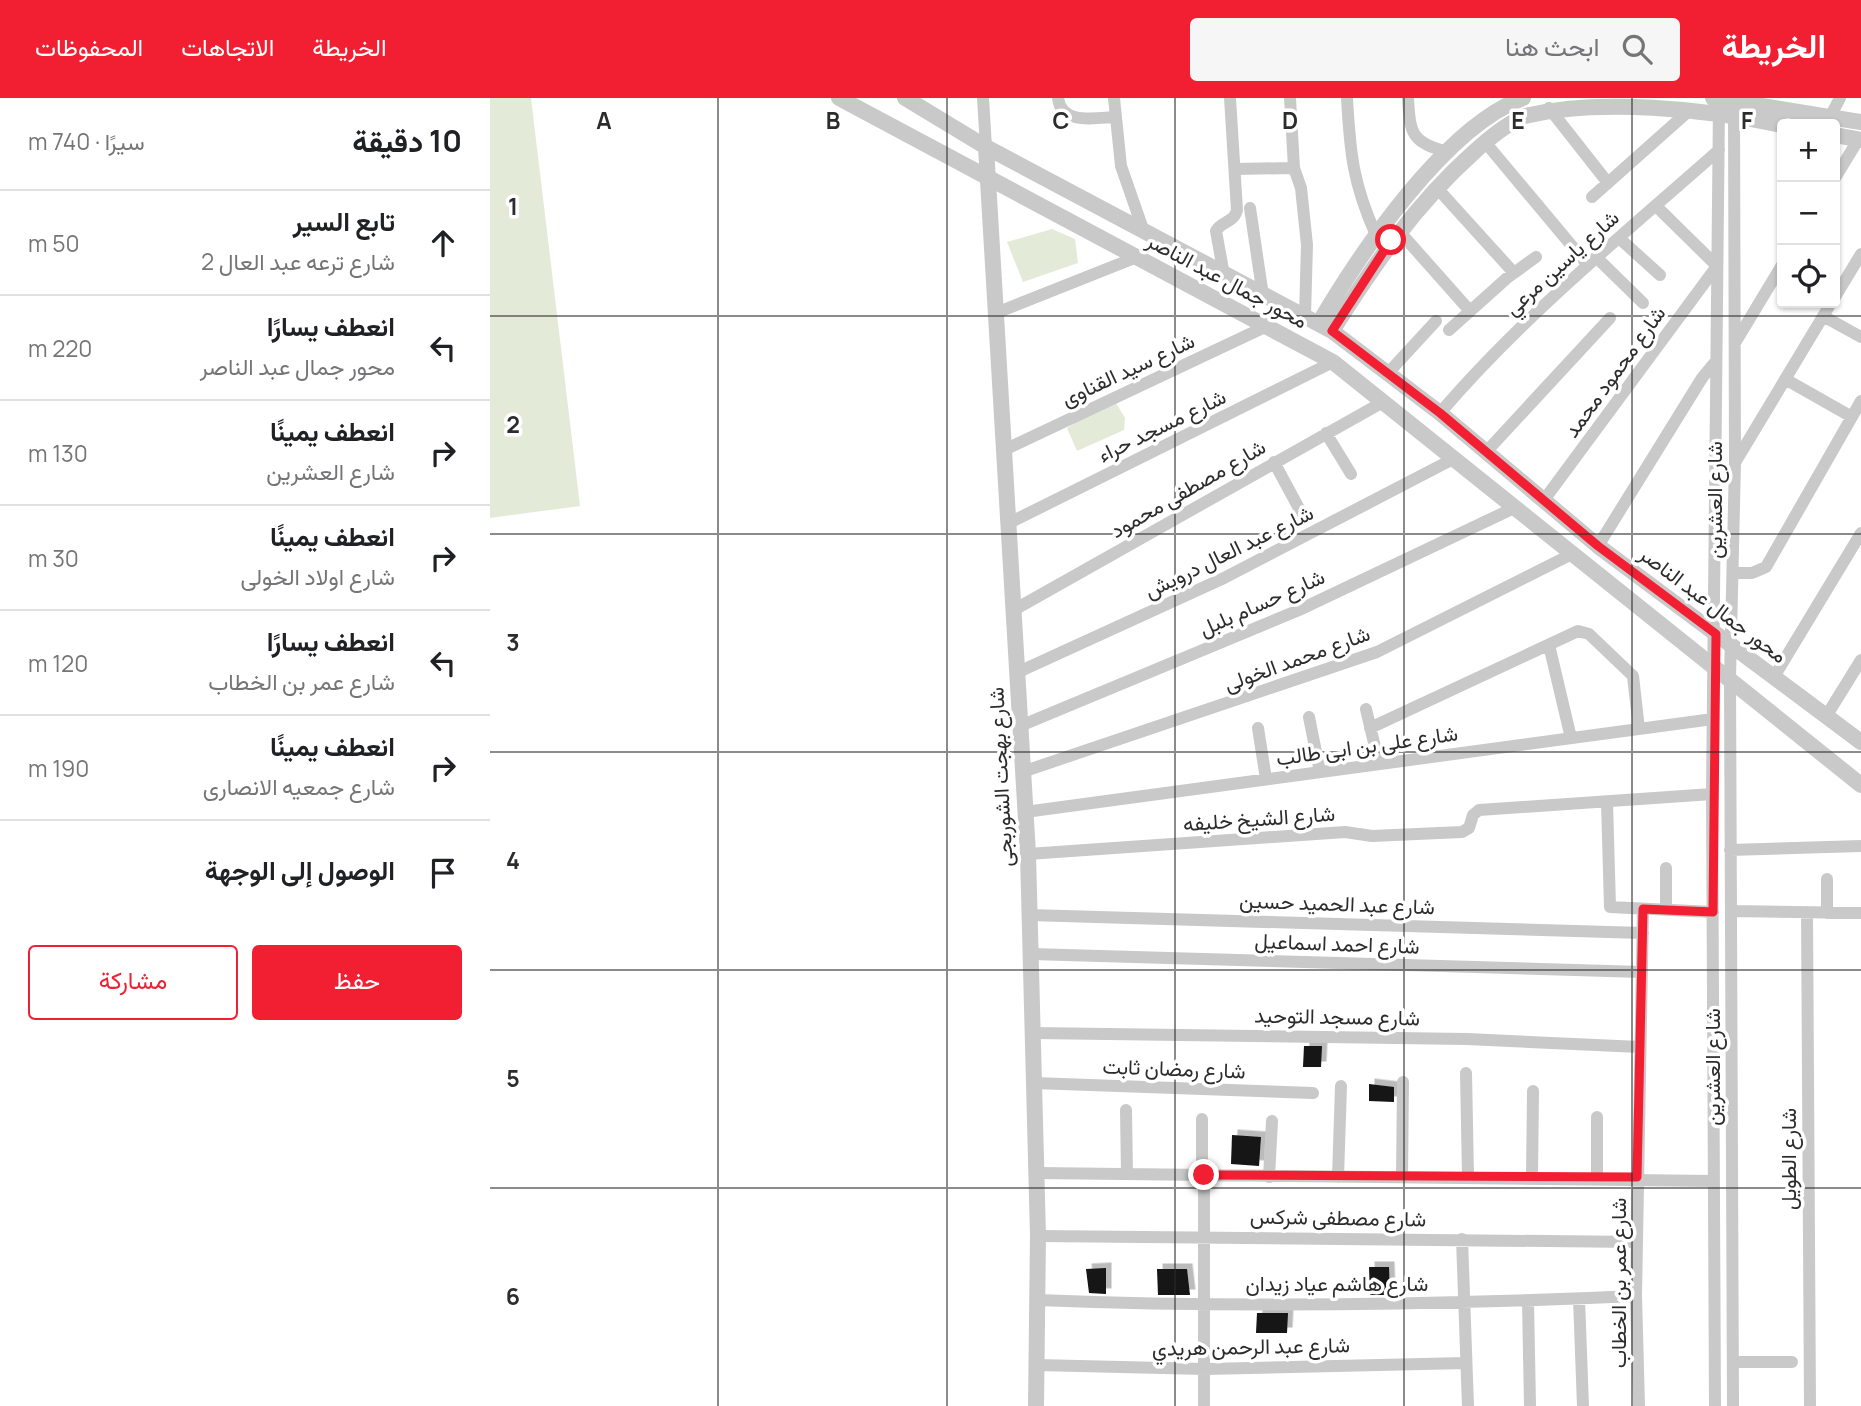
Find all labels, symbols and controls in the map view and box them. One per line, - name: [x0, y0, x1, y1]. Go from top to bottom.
- search box: [1190, 18, 1680, 81]
- text: الخريطة: [1722, 23, 1826, 68]
- text: ابحث هنا: [1505, 28, 1600, 64]
- text: المحفوظات: [35, 30, 143, 63]
- text: الاتجاهات: [181, 30, 274, 63]
- text: الخريطة: [312, 30, 387, 63]
- icon: search: [1618, 30, 1656, 68]
- text: A: [596, 104, 612, 136]
- text: B: [826, 104, 840, 136]
- text: C: [1053, 104, 1070, 136]
- text: D: [1282, 104, 1298, 136]
- text: E: [1511, 104, 1525, 136]
- text: F: [1741, 104, 1753, 136]
- map controls: [1777, 119, 1840, 308]
- button: +: [1777, 119, 1840, 182]
- text: 10 دقيقة: [352, 120, 462, 161]
- text: سيرًا · 740 m: [28, 125, 145, 157]
- button: −: [1777, 182, 1840, 245]
- text: 1: [508, 190, 518, 222]
- text: تابع السير: [293, 203, 395, 239]
- street label: شارع ياسين مرعي: [1498, 203, 1627, 324]
- icon: ahead: [424, 224, 462, 262]
- route start: [1375, 224, 1406, 255]
- street label: محور جمال عبد الناصر: [1141, 225, 1313, 334]
- text: 50 m: [28, 227, 79, 259]
- text: شارع ترعه عبد العال 2: [201, 245, 395, 277]
- button: locate: [1777, 245, 1840, 308]
- street label: شارع محمود محمد: [1557, 300, 1672, 443]
- text: انعطف يسارًا: [267, 308, 395, 344]
- street label: شارع سيد القناوى: [1056, 326, 1199, 413]
- icon: left: [424, 329, 462, 367]
- text: 220 m: [28, 332, 92, 364]
- text: محور جمال عبد الناصر: [200, 350, 395, 382]
- street label: شارع مسجد حراء: [1093, 382, 1231, 469]
- text: 2: [506, 408, 520, 440]
- text: انعطف يمينًا: [270, 413, 395, 449]
- street label: شارع مصطفى محمود: [1105, 432, 1271, 545]
- icon: right: [424, 434, 462, 472]
- text: 130 m: [28, 437, 88, 469]
- street label: شارع العشرين: [1700, 441, 1729, 559]
- text: شارع العشرين: [266, 455, 395, 487]
- street label: شارع عبد العال درويش: [1139, 498, 1318, 605]
- text: انعطف يمينًا: [270, 518, 395, 554]
- icon: right: [424, 539, 462, 577]
- street label: محور جمال عبد الناصر: [1633, 539, 1793, 669]
- text: 30 m: [28, 542, 79, 574]
- text: شارع اولاد الخولى: [240, 560, 395, 592]
- street label: شارع حسام بلبل: [1194, 562, 1329, 643]
- street label: شارع محمد الخولى: [1220, 619, 1374, 698]
- text: انعطف يسارًا: [267, 623, 395, 659]
- text: 3: [506, 626, 520, 658]
- icon: left: [424, 644, 462, 682]
- text: 120 m: [28, 647, 88, 679]
- text: شارع عمر بن الخطاب: [208, 665, 395, 697]
- street label: شارع بهجت الشوربجى: [981, 686, 1020, 868]
- street label: شارع على بن ابى طالب: [1274, 718, 1460, 773]
- text: انعطف يمينًا: [270, 728, 395, 764]
- icon: right: [424, 749, 462, 787]
- text: 190 m: [28, 752, 89, 784]
- text: شارع جمعيه الانصارى: [203, 770, 395, 802]
- street label: شارع الشيخ خليفه: [1182, 799, 1336, 838]
- text: 4: [506, 844, 520, 876]
- text: الوصول إلى الوجهة: [205, 852, 395, 888]
- icon: arrive: [424, 854, 462, 892]
- street label: شارع عبد الحميد حسين: [1239, 886, 1435, 921]
- street label: شارع احمد اسماعيل: [1254, 926, 1420, 961]
- button: مشاركة: [28, 945, 238, 1020]
- button: حفظ: [252, 945, 462, 1020]
- street label: شارع مسجد التوحيد: [1254, 1001, 1420, 1032]
- street label: شارع العشرين: [1698, 1008, 1727, 1126]
- street label: شارع رمضان ثابت: [1102, 1052, 1246, 1085]
- text: 5: [506, 1062, 520, 1094]
- street label: شارع الطويل: [1774, 1108, 1803, 1210]
- route end: [1188, 1159, 1219, 1190]
- street label: شارع عمر بن الخطاب: [1604, 1198, 1633, 1368]
- street label: شارع مصطفى شركس: [1250, 1201, 1426, 1234]
- street label: شارع هاشم عياد زيدان: [1246, 1269, 1428, 1298]
- text: 6: [506, 1280, 520, 1312]
- street label: شارع عبد الرحمن هريدي: [1152, 1330, 1350, 1366]

